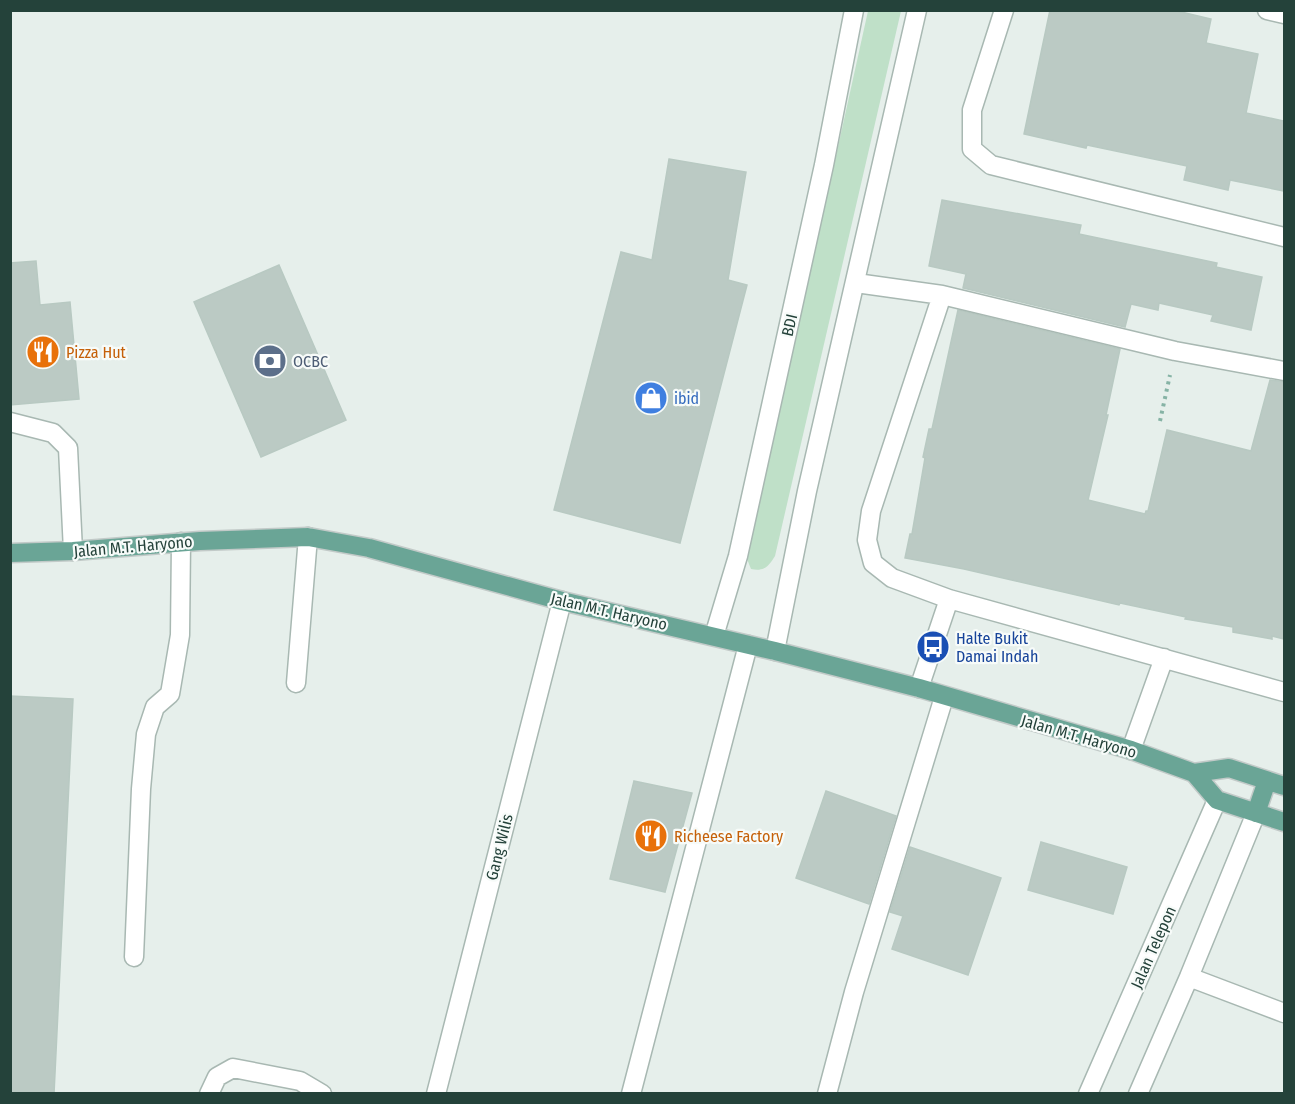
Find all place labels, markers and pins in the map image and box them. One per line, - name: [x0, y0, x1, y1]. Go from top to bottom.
- restaurant icon: Pizza Hut: [25, 334, 61, 370]
- place label: Pizza Hut: [66, 343, 127, 362]
- bank icon: OCBC: [252, 343, 288, 379]
- place label: OCBC: [293, 352, 328, 371]
- shop icon: ibid: [633, 380, 669, 416]
- place label: ibid: [674, 389, 699, 408]
- bus stop icon: Halte Bukit Damai Indah: [915, 629, 951, 665]
- place label: Halte Bukit Damai Indah: [956, 629, 1038, 666]
- restaurant icon: Richeese Factory: [633, 818, 669, 854]
- place label: Richeese Factory: [674, 827, 784, 846]

